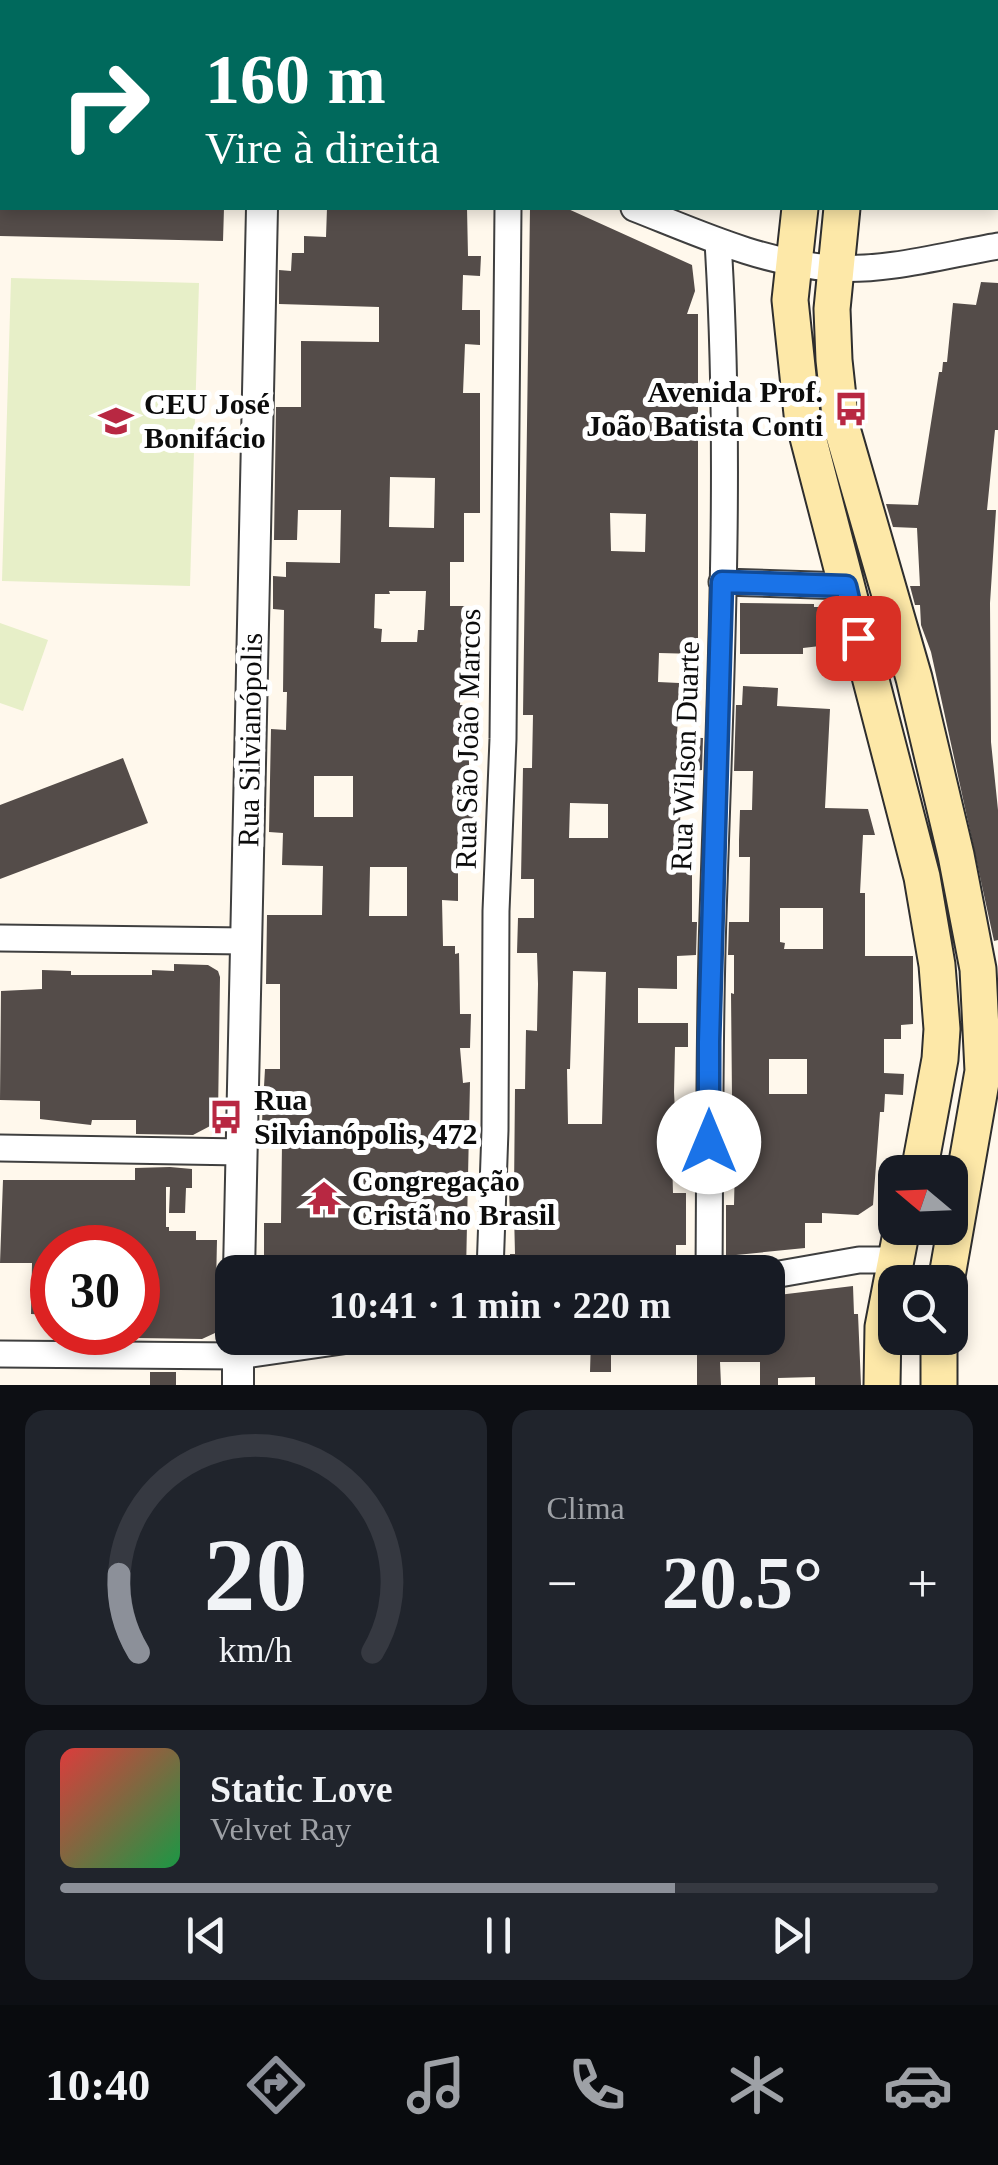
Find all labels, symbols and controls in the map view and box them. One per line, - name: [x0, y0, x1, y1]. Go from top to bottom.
- icon: right: [40, 40, 170, 170]
- text: 160 m: [205, 41, 386, 118]
- text: Vire à direita: [205, 123, 440, 173]
- place label: Avenida Prof. João Batista Conti: [586, 375, 823, 442]
- place label: CEU José Bonifácio: [144, 387, 270, 454]
- bus stop icon: Avenida Prof. João Batista Conti: [832, 390, 870, 428]
- school or university icon: CEU José Bonifácio: [97, 402, 135, 440]
- pin: [816, 596, 901, 681]
- street label: Rua São João Marcos: [449, 608, 486, 870]
- icon: arrive: [831, 611, 886, 666]
- street label: Rua Silvianópolis: [231, 633, 268, 847]
- street label: Rua Wilson Duarte: [664, 641, 705, 871]
- place label: Rua Silvianópolis, 472: [254, 1083, 477, 1150]
- position arrow: [657, 1090, 761, 1194]
- bus stop icon: Rua Silvianópolis, 472: [207, 1098, 245, 1136]
- north arrow: [878, 1155, 968, 1245]
- map controls: [878, 1155, 968, 1355]
- place label: Congregação Cristã no Brasil: [352, 1164, 555, 1231]
- temple icon: Congregação Cristã no Brasil: [305, 1179, 343, 1217]
- speed limit sign: 30: [30, 1225, 160, 1355]
- button: search: [878, 1265, 968, 1355]
- text: 10:41 · 1 min · 220 m: [329, 1284, 671, 1326]
- text: Clima: [547, 1490, 625, 1526]
- text: 20: [204, 1517, 308, 1632]
- text: 20.5°: [662, 1541, 823, 1624]
- text: −: [547, 1553, 578, 1614]
- text: +: [907, 1553, 938, 1614]
- text: km/h: [219, 1630, 293, 1670]
- text: Static Love: [210, 1768, 393, 1810]
- text: Velvet Ray: [210, 1811, 351, 1847]
- icon: previous: [179, 1908, 234, 1963]
- icon: pause: [471, 1908, 526, 1963]
- icon: next: [764, 1908, 819, 1963]
- icon: directions: [241, 2050, 311, 2120]
- icon: music: [401, 2050, 471, 2120]
- icon: phone: [562, 2050, 632, 2120]
- icon: climate: [722, 2050, 792, 2120]
- icon: car: [883, 2050, 953, 2120]
- text: 10:40: [45, 2060, 150, 2110]

